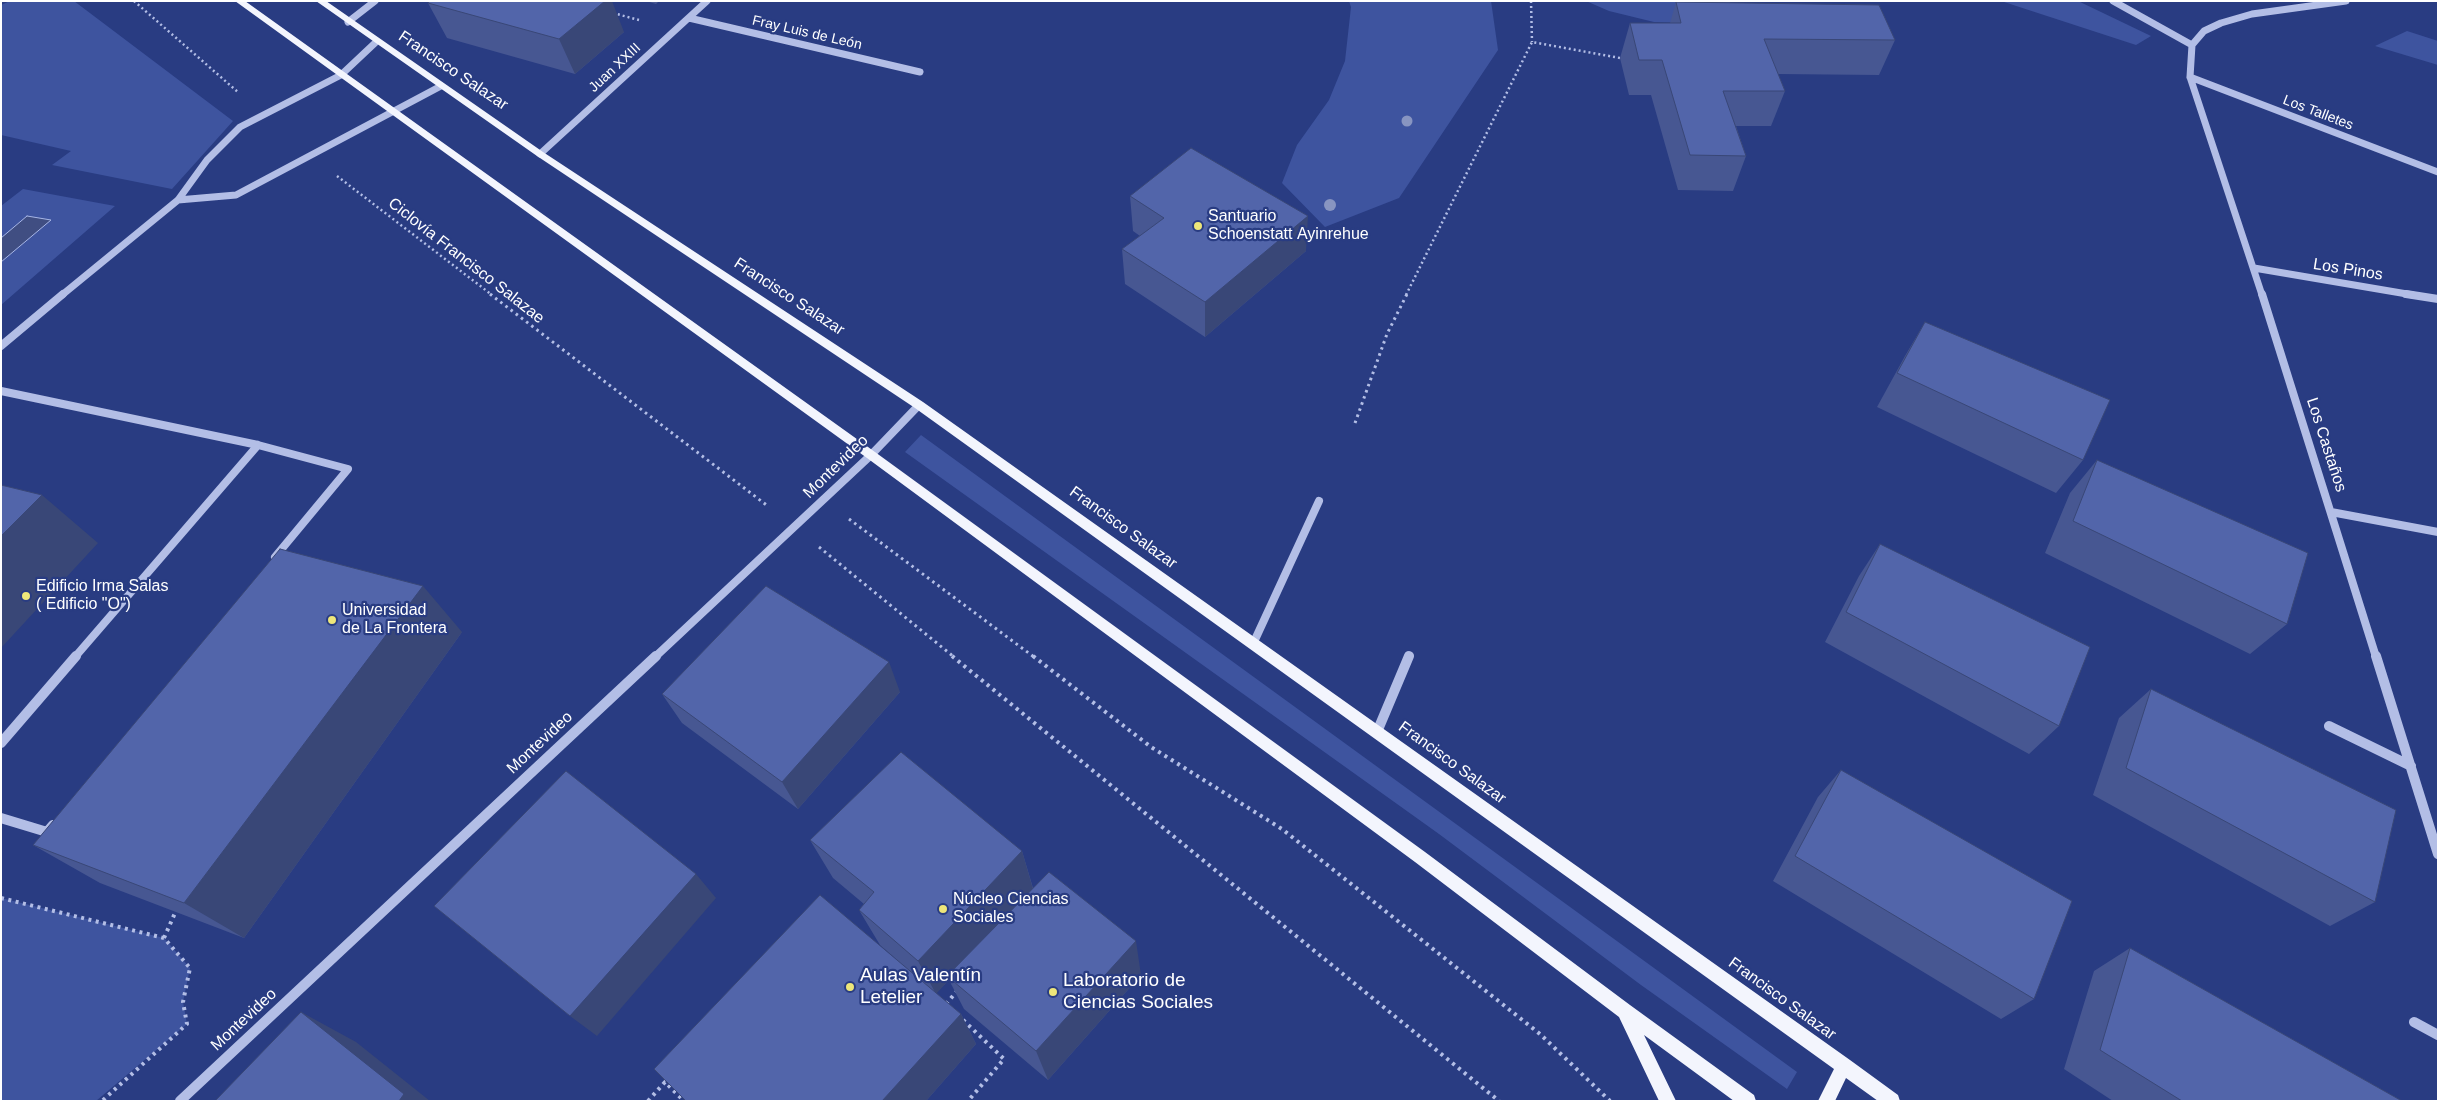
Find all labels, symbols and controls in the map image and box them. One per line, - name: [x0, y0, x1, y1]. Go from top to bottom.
- street label: Fray Luis de León: [751, 12, 863, 54]
- street label: Francisco Salazar: [395, 27, 511, 115]
- street label: Juan XXIII: [586, 40, 644, 96]
- street label: Los Talletes: [2280, 92, 2356, 134]
- street label: Ciclovía Francisco Salazae: [384, 194, 548, 328]
- place label: Santuario Schoenstatt Ayinrehue: [1208, 207, 1369, 245]
- marker: Santuario Schoenstatt Ayinrehue: [1192, 220, 1204, 232]
- street label: Francisco Salazar: [730, 254, 848, 340]
- street label: Los Pinos: [2312, 255, 2384, 285]
- street label: Los Castaños: [2302, 396, 2350, 494]
- street label: Montevideo: [800, 431, 872, 503]
- street label: Francisco Salazar: [1066, 483, 1180, 573]
- place label: Edificio Irma Salas ( Edificio "O"): [36, 577, 168, 615]
- marker: Edificio Irma Salas ( Edificio "O"): [20, 590, 32, 602]
- place label: Universidad de La Frontera: [342, 601, 447, 639]
- marker: Universidad de La Frontera: [326, 614, 338, 626]
- street label: Montevideo: [503, 708, 577, 778]
- street label: Francisco Salazar: [1395, 718, 1509, 808]
- place label: Núcleo Ciencias Sociales: [953, 890, 1069, 928]
- marker: Núcleo Ciencias Sociales: [937, 903, 949, 915]
- street label: Francisco Salazar: [1725, 954, 1839, 1044]
- place label: Aulas Valentín Letelier: [860, 965, 981, 1009]
- place label: Laboratorio de Ciencias Sociales: [1063, 970, 1213, 1014]
- marker: Aulas Valentín Letelier: [844, 981, 856, 993]
- street label: Montevideo: [207, 985, 281, 1055]
- marker: Laboratorio de Ciencias Sociales: [1047, 986, 1059, 998]

